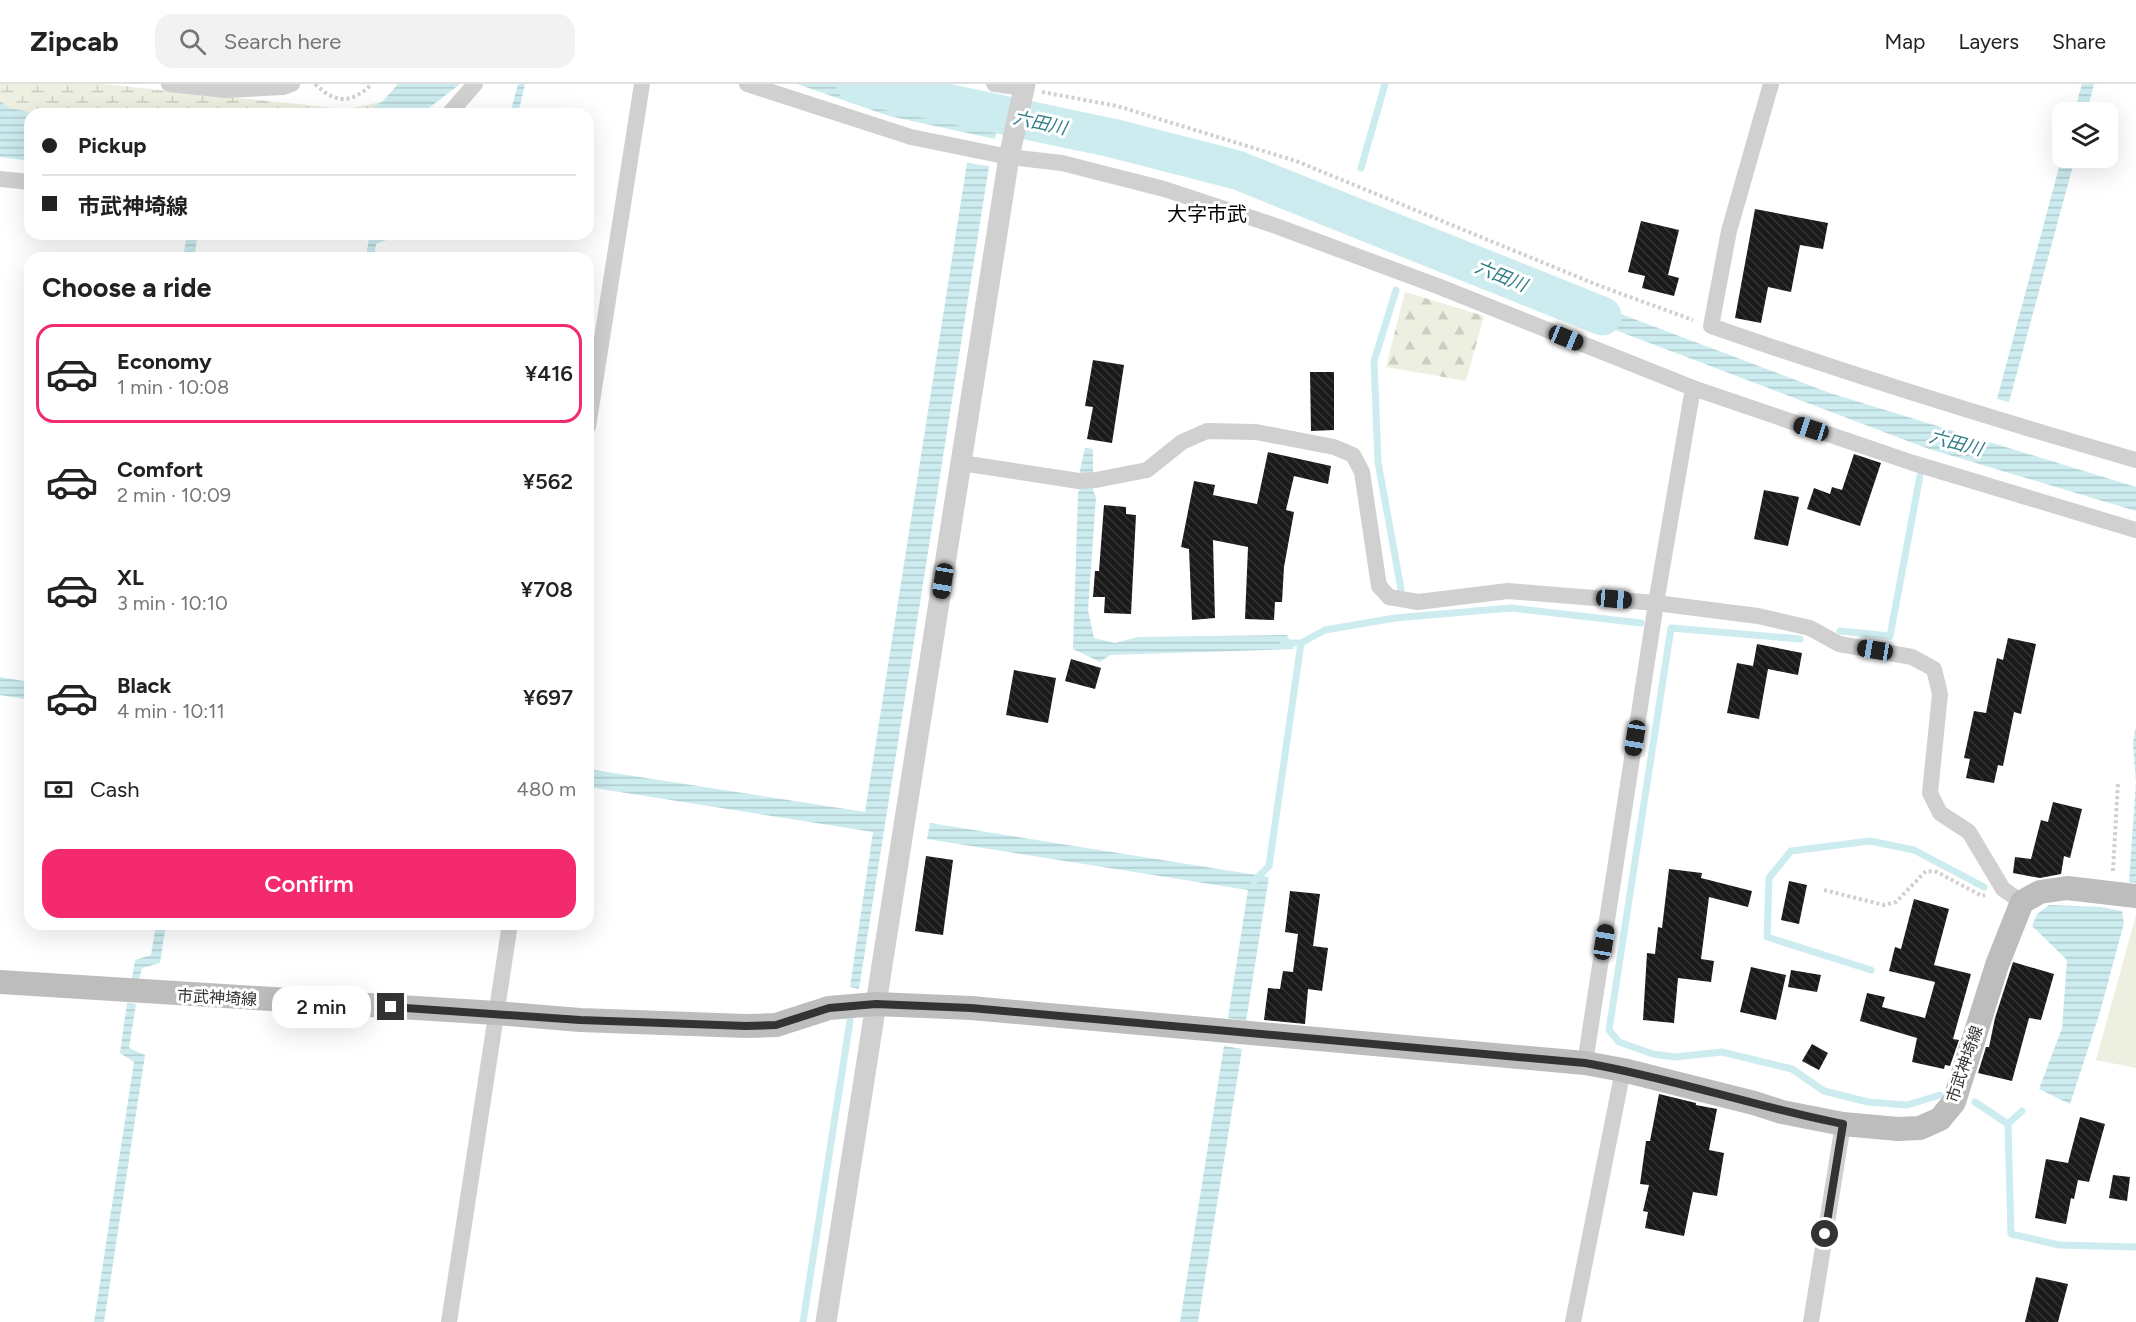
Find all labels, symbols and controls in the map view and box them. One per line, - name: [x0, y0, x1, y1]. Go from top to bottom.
- search box: [155, 14, 575, 68]
- text: Zipcab: [30, 24, 119, 58]
- icon: search: [176, 25, 209, 58]
- text: Search here: [224, 28, 341, 55]
- text: Map: [1885, 29, 1925, 54]
- text: Layers: [1958, 29, 2019, 54]
- text: Share: [2052, 29, 2106, 54]
- map controls: [2052, 102, 2118, 168]
- button: layers: [2052, 102, 2118, 168]
- water label: 六田川: [1011, 107, 1071, 140]
- text: Pickup: [78, 132, 147, 159]
- text: 市武神埼線: [78, 193, 188, 220]
- district label: 大字市武: [1167, 202, 1247, 226]
- water label: 六田川: [1472, 256, 1532, 297]
- text: Choose a ride: [42, 271, 211, 304]
- car: [1546, 323, 1586, 353]
- icon: car: [45, 347, 99, 401]
- text: Economy: [117, 348, 212, 375]
- text: ¥416: [525, 360, 573, 387]
- text: 1 min · 10:08: [117, 375, 229, 399]
- car: [1791, 415, 1831, 443]
- water label: 六田川: [1927, 425, 1987, 461]
- icon: car: [45, 455, 99, 509]
- text: Comfort: [117, 456, 203, 483]
- text: ¥562: [522, 468, 573, 495]
- text: 2 min · 10:09: [117, 483, 231, 507]
- car: [931, 562, 955, 600]
- icon: car: [45, 563, 99, 617]
- text: XL: [117, 564, 144, 591]
- text: ¥708: [521, 576, 573, 603]
- car: [1595, 588, 1633, 610]
- text: 3 min · 10:10: [117, 591, 228, 615]
- car: [1856, 638, 1894, 662]
- icon: car: [45, 671, 99, 725]
- text: Black: [117, 672, 171, 699]
- text: ¥697: [523, 684, 573, 711]
- text: 4 min · 10:11: [117, 699, 225, 723]
- car: [1623, 719, 1647, 757]
- icon: cash: [42, 773, 75, 806]
- text: Cash: [90, 776, 140, 803]
- text: 480 m: [517, 777, 576, 801]
- button: Confirm: [42, 849, 576, 918]
- car: [1592, 923, 1616, 961]
- street label: 市武神埼線: [177, 986, 257, 1009]
- callout: 2 min: [271, 986, 370, 1028]
- route end: [377, 993, 404, 1020]
- text: 2 min: [297, 995, 346, 1019]
- street label: 市武神埼線: [1942, 1023, 1986, 1105]
- route start: [1811, 1220, 1838, 1247]

